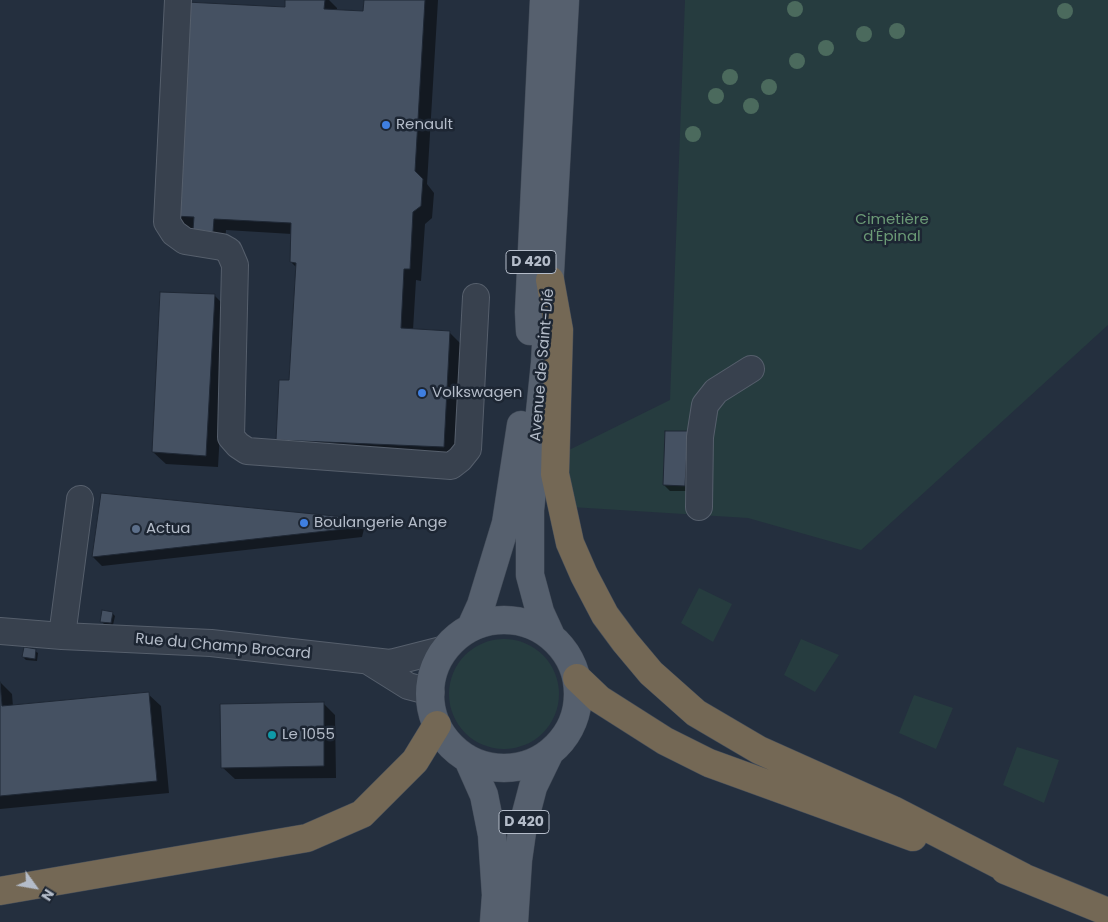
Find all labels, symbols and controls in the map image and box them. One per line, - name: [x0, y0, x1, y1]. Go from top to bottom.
- place label: Renault: [396, 116, 453, 134]
- marker: Renault: [380, 119, 392, 131]
- park label: Cimetière d'Épinal: [855, 211, 929, 246]
- road number: D 420: [506, 250, 556, 274]
- street label: Avenue de Saint-Dié: [527, 288, 559, 442]
- place label: Volkswagen: [432, 384, 522, 402]
- marker: Volkswagen: [416, 387, 428, 399]
- place label: Boulangerie Ange: [314, 514, 447, 532]
- marker: Boulangerie Ange: [298, 517, 310, 529]
- place label: Actua: [146, 520, 190, 538]
- marker: Actua: [130, 523, 142, 535]
- street label: Rue du Champ Brocard: [135, 630, 311, 664]
- place label: Le 1055: [282, 726, 335, 744]
- marker: Le 1055: [266, 729, 278, 741]
- road number: D 420: [499, 810, 549, 834]
- north arrow: [10, 862, 60, 912]
- text: N: [36, 885, 59, 905]

